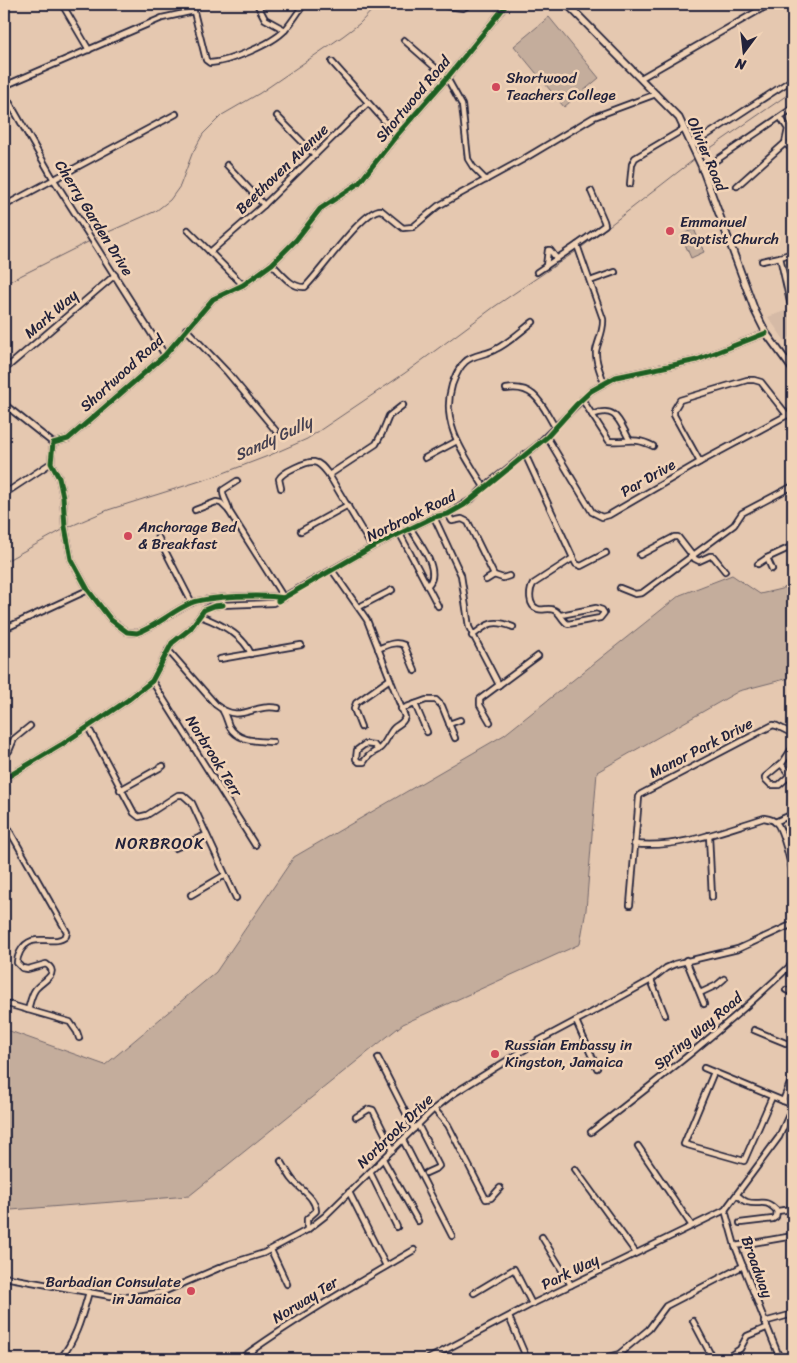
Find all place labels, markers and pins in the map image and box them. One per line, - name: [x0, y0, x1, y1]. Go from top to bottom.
- place label: Shortwood Teachers College: [506, 65, 616, 108]
- marker: Shortwood Teachers College: [490, 81, 502, 93]
- place label: Emmanuel Baptist Church: [680, 209, 779, 252]
- marker: Emmanuel Baptist Church: [664, 225, 676, 237]
- place label: Anchorage Bed & Breakfast: [137, 514, 237, 557]
- marker: Anchorage Bed & Breakfast: [122, 530, 134, 542]
- place label: Russian Embassy in Kingston, Jamaica: [505, 1032, 632, 1075]
- marker: Russian Embassy in Kingston, Jamaica: [489, 1048, 501, 1060]
- place label: Barbadian Consulate in Jamaica: [45, 1269, 181, 1312]
- marker: Barbadian Consulate in Jamaica: [185, 1285, 197, 1297]

